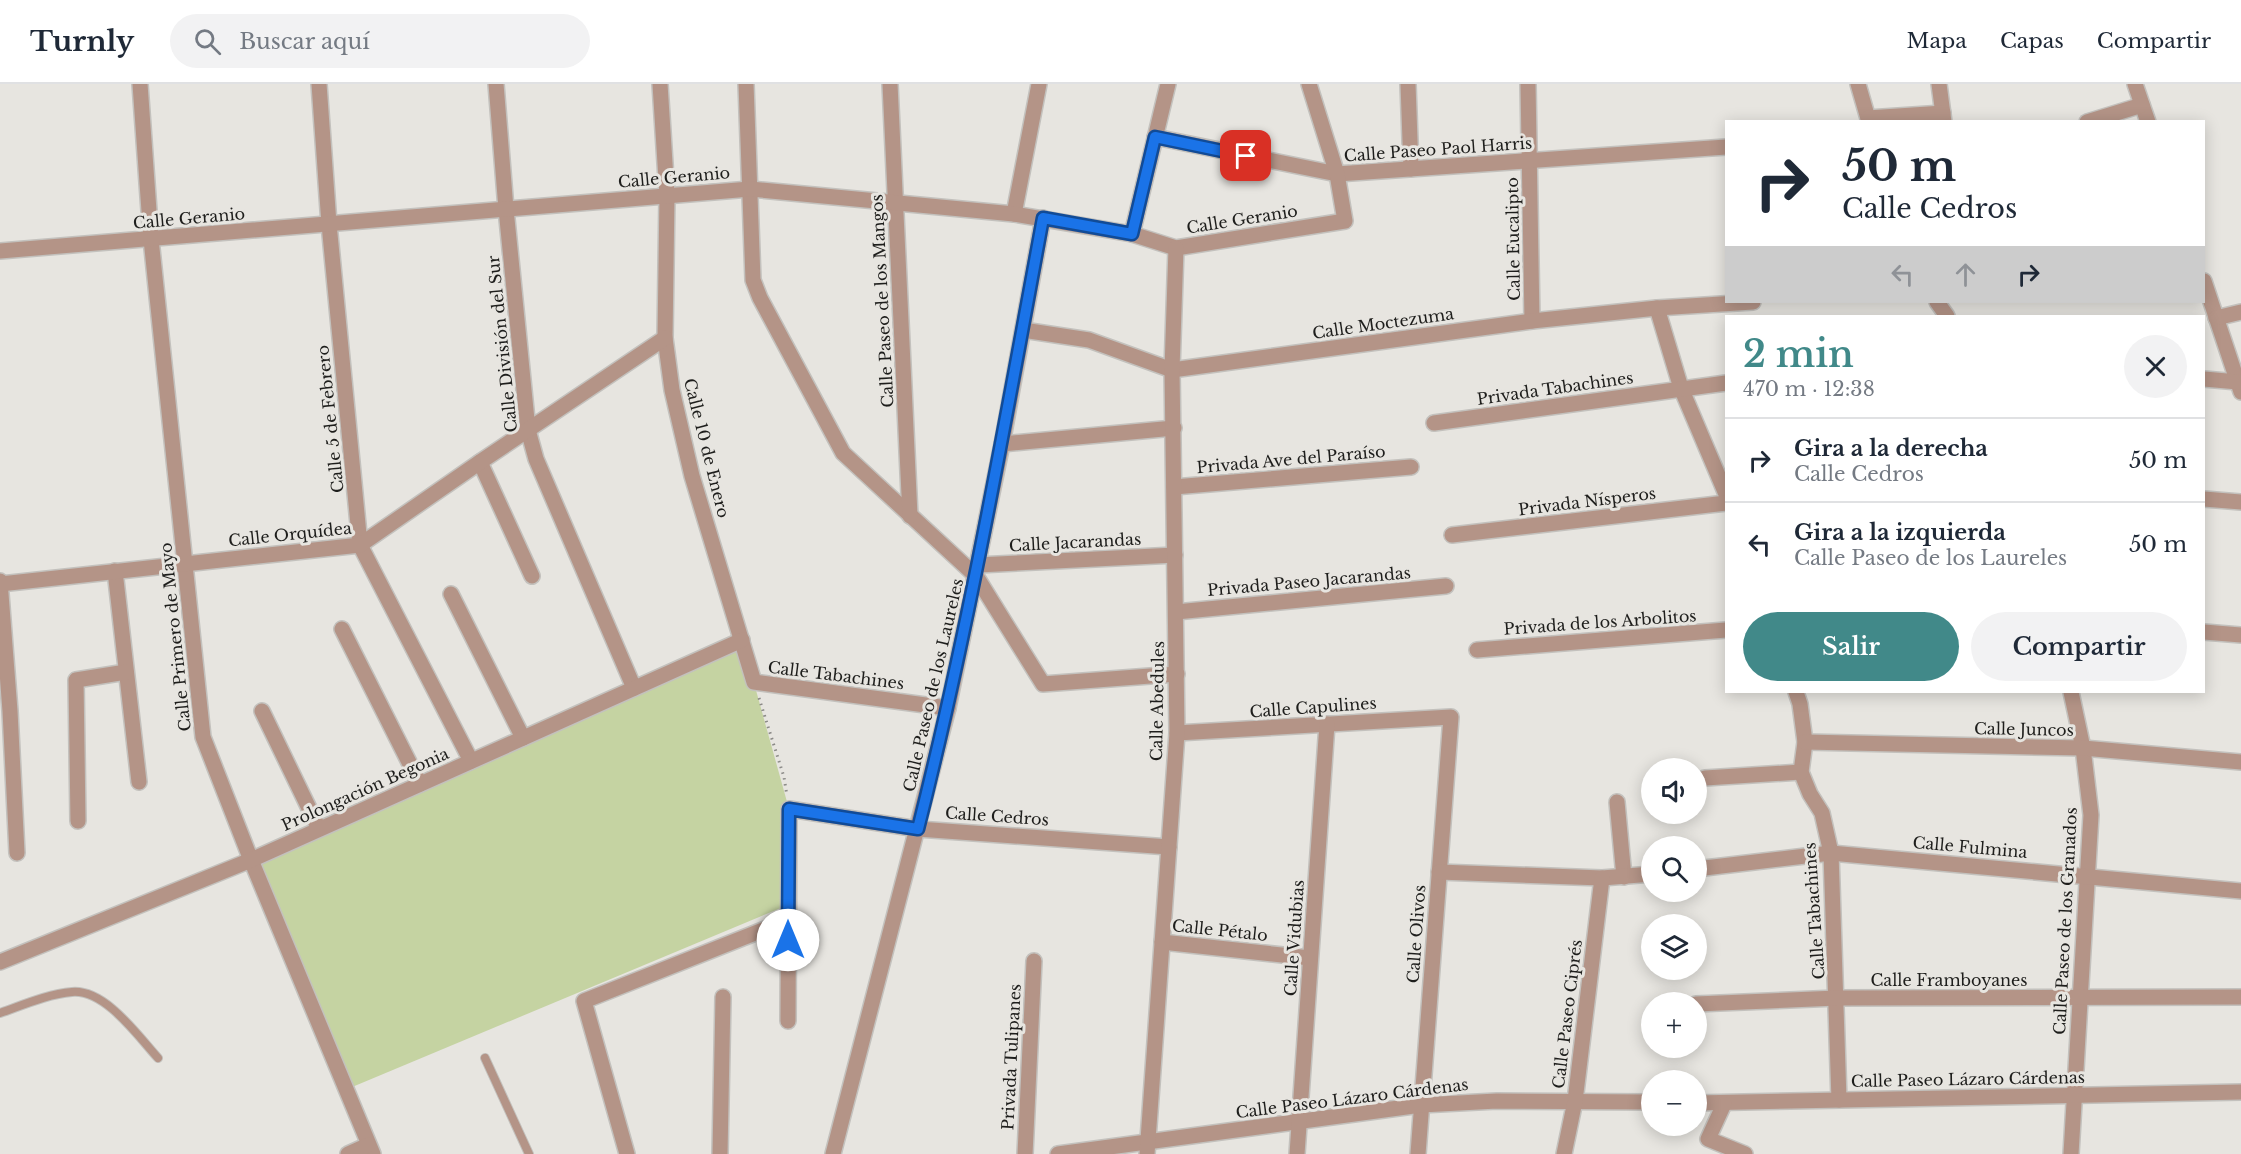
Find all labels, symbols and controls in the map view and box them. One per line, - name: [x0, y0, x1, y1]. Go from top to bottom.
- search box: [170, 14, 590, 68]
- text: Turnly: [30, 24, 134, 59]
- icon: search: [191, 25, 224, 58]
- text: Buscar aquí: [239, 28, 370, 55]
- text: Mapa: [1907, 28, 1967, 54]
- text: Capas: [2000, 28, 2064, 54]
- text: Compartir: [2097, 28, 2211, 54]
- pin: [1220, 130, 1271, 181]
- street label: Calle Paseo Paol Harris: [1343, 132, 1533, 166]
- icon: arrive: [1229, 139, 1262, 172]
- text: 50 m: [1842, 140, 1956, 192]
- icon: right: [1743, 144, 1821, 222]
- street label: Calle Geranio: [617, 162, 731, 192]
- street label: Calle Eucalipto: [1502, 177, 1524, 301]
- text: Calle Cedros: [1842, 192, 2017, 225]
- street label: Calle Paseo de los Mangos: [866, 194, 898, 408]
- street label: Calle Geranio: [1185, 200, 1299, 238]
- street label: Calle Geranio: [132, 203, 246, 233]
- street label: Calle División del Sur: [483, 254, 521, 433]
- icon: left: [1886, 258, 1919, 291]
- icon: ahead: [1949, 258, 1982, 291]
- icon: right: [2012, 258, 2045, 291]
- street label: Calle Moctezuma: [1311, 303, 1455, 343]
- text: 2 min: [1743, 332, 1854, 377]
- button: close: [2124, 335, 2187, 398]
- street label: Calle 5 de Febrero: [312, 344, 348, 494]
- street label: Privada Tabachines: [1475, 367, 1635, 409]
- street label: Calle 10 de Enero: [680, 376, 734, 520]
- text: 470 m · 12:38: [1743, 377, 1875, 401]
- text: Gira a la derecha: [1794, 435, 1988, 462]
- street label: Privada Ave del Paraíso: [1196, 441, 1386, 477]
- icon: right: [1743, 444, 1776, 477]
- text: 50 m: [2129, 447, 2187, 474]
- text: Calle Cedros: [1794, 462, 1924, 486]
- street label: Privada Nísperos: [1517, 483, 1657, 519]
- street label: Calle Orquídea: [227, 518, 353, 550]
- text: Gira a la izquierda: [1794, 519, 2006, 546]
- icon: left: [1743, 528, 1776, 561]
- street label: Calle Jacarandas: [1008, 529, 1142, 555]
- text: 50 m: [2129, 531, 2187, 558]
- street label: Calle Primero de Mayo: [155, 542, 195, 732]
- text: Calle Paseo de los Laureles: [1794, 546, 2067, 570]
- street label: Privada Paseo Jacarandas: [1206, 562, 1412, 600]
- street label: Calle Paseo de los Laureles: [899, 576, 967, 794]
- street label: Privada de los Arbolitos: [1503, 605, 1697, 639]
- button: Salir: [1743, 612, 1959, 681]
- button: Compartir: [1971, 612, 2187, 681]
- street label: Calle Abedules: [1146, 641, 1168, 761]
- street label: Calle Tabachines: [767, 657, 905, 693]
- street label: Calle Capulines: [1249, 693, 1377, 721]
- street label: Calle Juncos: [1974, 718, 2074, 740]
- street label: Prolongación Begonia: [278, 743, 452, 835]
- map controls: [1641, 758, 1707, 1136]
- button: sound: [1641, 758, 1707, 824]
- street label: Calle Cedros: [945, 802, 1049, 830]
- street label: Calle Paseo de los Granados: [2049, 807, 2081, 1035]
- street label: Calle Fulmina: [1912, 832, 2028, 862]
- button: search: [1641, 836, 1707, 902]
- street label: Calle Tabachines: [1799, 842, 1829, 980]
- street label: Calle Vidubias: [1280, 879, 1308, 997]
- street label: Calle Olivos: [1403, 884, 1429, 984]
- position arrow: [756, 908, 820, 972]
- button: layers: [1641, 914, 1707, 980]
- street label: Calle Pétalo: [1171, 915, 1269, 945]
- street label: Calle Paseo Ciprés: [1548, 938, 1586, 1090]
- street label: Calle Framboyanes: [1870, 970, 2028, 990]
- street label: Privada Tulipanes: [997, 983, 1025, 1131]
- button: +: [1641, 992, 1707, 1058]
- street label: Calle Paseo Lázaro Cárdenas: [1851, 1067, 2085, 1091]
- button: −: [1641, 1070, 1707, 1136]
- street label: Calle Paseo Lázaro Cárdenas: [1235, 1074, 1469, 1122]

